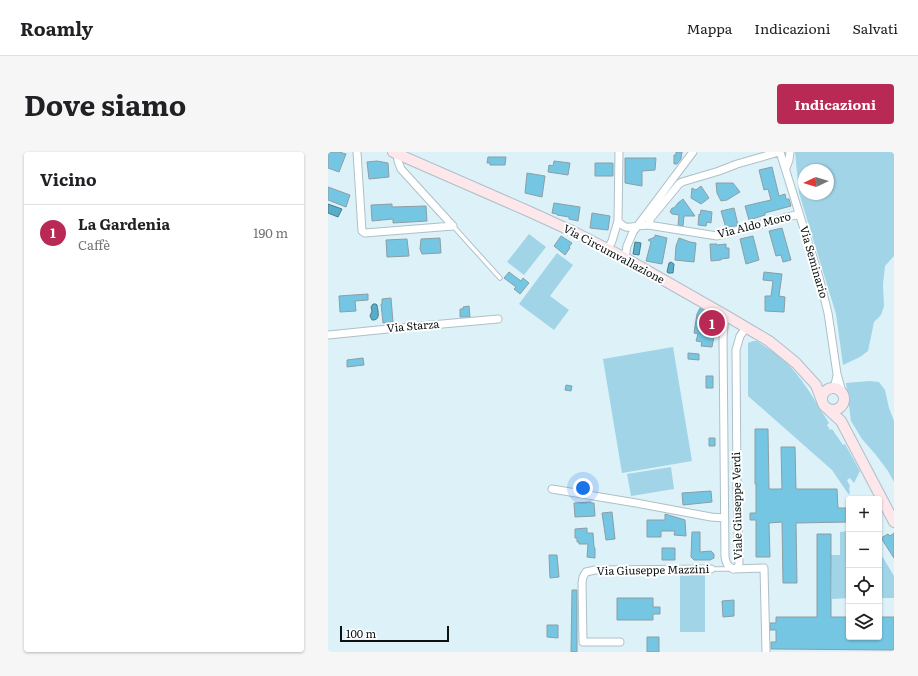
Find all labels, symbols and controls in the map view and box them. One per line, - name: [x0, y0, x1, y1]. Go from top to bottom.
- text: Roamly: [20, 14, 93, 42]
- text: Mappa: [686, 18, 732, 38]
- text: Indicazioni: [754, 18, 830, 38]
- text: Salvati: [852, 18, 898, 38]
- text: Dove siamo: [24, 83, 186, 125]
- button: Indicazioni: [777, 84, 894, 124]
- north arrow: [798, 164, 834, 200]
- text: Vicino: [40, 166, 97, 191]
- street label: Via Aldo Moro: [715, 207, 792, 241]
- text: La Gardenia: [78, 212, 170, 235]
- street label: Via Circumvallazione: [561, 220, 668, 287]
- text: 1: [50, 223, 56, 242]
- text: 190 m: [253, 223, 288, 242]
- street label: Via Seminario: [797, 224, 833, 300]
- text: Caffè: [78, 235, 110, 254]
- pin: 1: [699, 308, 725, 338]
- street label: Via Starza: [386, 315, 440, 335]
- street label: Viale Giuseppe Verdi: [727, 452, 745, 560]
- your location: [573, 478, 593, 498]
- map controls: [846, 496, 882, 640]
- button: +: [846, 496, 882, 532]
- button: −: [846, 532, 882, 568]
- street label: Via Giuseppe Mazzini: [597, 560, 710, 578]
- button: locate: [846, 568, 882, 604]
- button: layers: [846, 604, 882, 640]
- scale bar: [340, 624, 449, 643]
- text: 100 m: [346, 625, 376, 641]

